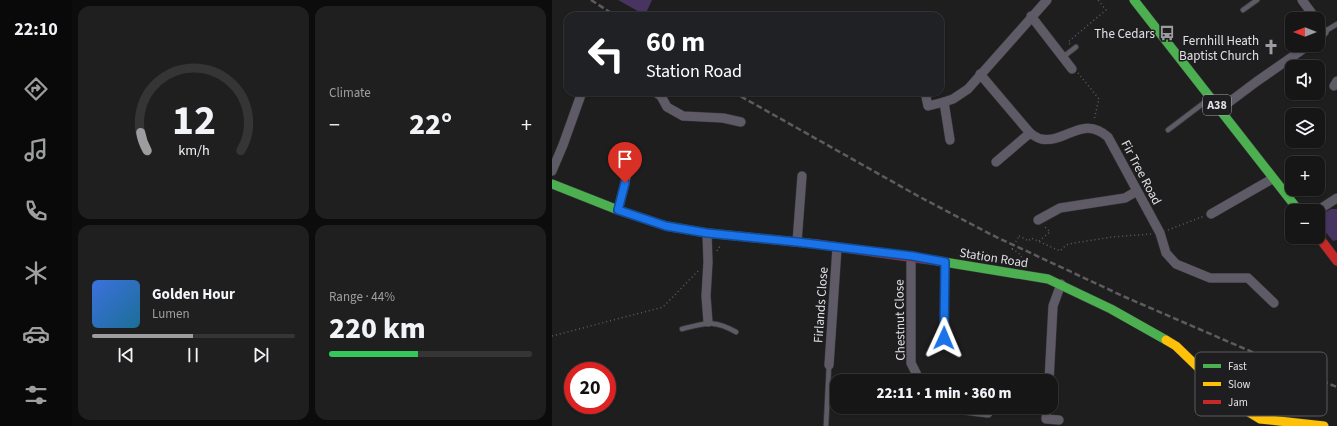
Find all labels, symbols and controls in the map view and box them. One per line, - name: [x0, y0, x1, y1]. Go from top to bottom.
- north arrow: [1285, 12, 1325, 52]
- map controls: [1285, 12, 1325, 244]
- text: 22:10: [14, 17, 58, 42]
- text: 60 m: [646, 22, 705, 62]
- bus stop icon: The Cedars: [1158, 24, 1176, 42]
- place label: The Cedars: [1094, 25, 1156, 43]
- icon: left: [580, 28, 632, 80]
- place label: Fernhill Heath Baptist Church: [1179, 32, 1259, 65]
- church icon: Fernhill Heath Baptist Church: [1262, 38, 1280, 56]
- text: Station Road: [646, 59, 742, 84]
- button: sound: [1285, 60, 1325, 100]
- icon: directions: [22, 75, 50, 103]
- text: Climate: [329, 84, 371, 102]
- text: 12: [172, 90, 215, 150]
- road number: A38: [1203, 95, 1231, 115]
- text: 22°: [409, 103, 452, 146]
- button: layers: [1285, 108, 1325, 148]
- text: −: [329, 109, 340, 141]
- text: +: [521, 109, 532, 141]
- icon: music: [22, 136, 50, 164]
- street label: Fir Tree Road: [1117, 137, 1166, 208]
- text: km/h: [178, 139, 209, 160]
- pin: [608, 142, 642, 183]
- icon: arrive: [614, 148, 636, 170]
- button: +: [1285, 156, 1325, 196]
- icon: phone: [22, 197, 50, 225]
- button: −: [1285, 204, 1325, 244]
- street label: Station Road: [958, 244, 1030, 272]
- icon: climate: [22, 259, 50, 287]
- street label: Firlands Close: [809, 267, 833, 344]
- street label: Chestnut Close: [890, 279, 910, 361]
- text: Golden Hour: [152, 284, 235, 305]
- text: Range · 44%: [329, 288, 395, 306]
- text: Lumen: [152, 305, 190, 323]
- text: 220 km: [329, 307, 426, 350]
- position arrow: [923, 317, 965, 359]
- icon: car: [22, 320, 50, 348]
- icon: previous: [115, 344, 137, 366]
- icon: pause: [182, 344, 204, 366]
- icon: next: [250, 344, 272, 366]
- legend: [1195, 352, 1327, 416]
- text: Fast: [1228, 359, 1247, 374]
- speed limit sign: 20: [564, 362, 616, 414]
- text: Slow: [1228, 377, 1251, 392]
- icon: filters: [22, 381, 50, 409]
- text: 22:11 · 1 min · 360 m: [877, 383, 1011, 404]
- text: Jam: [1228, 395, 1248, 410]

